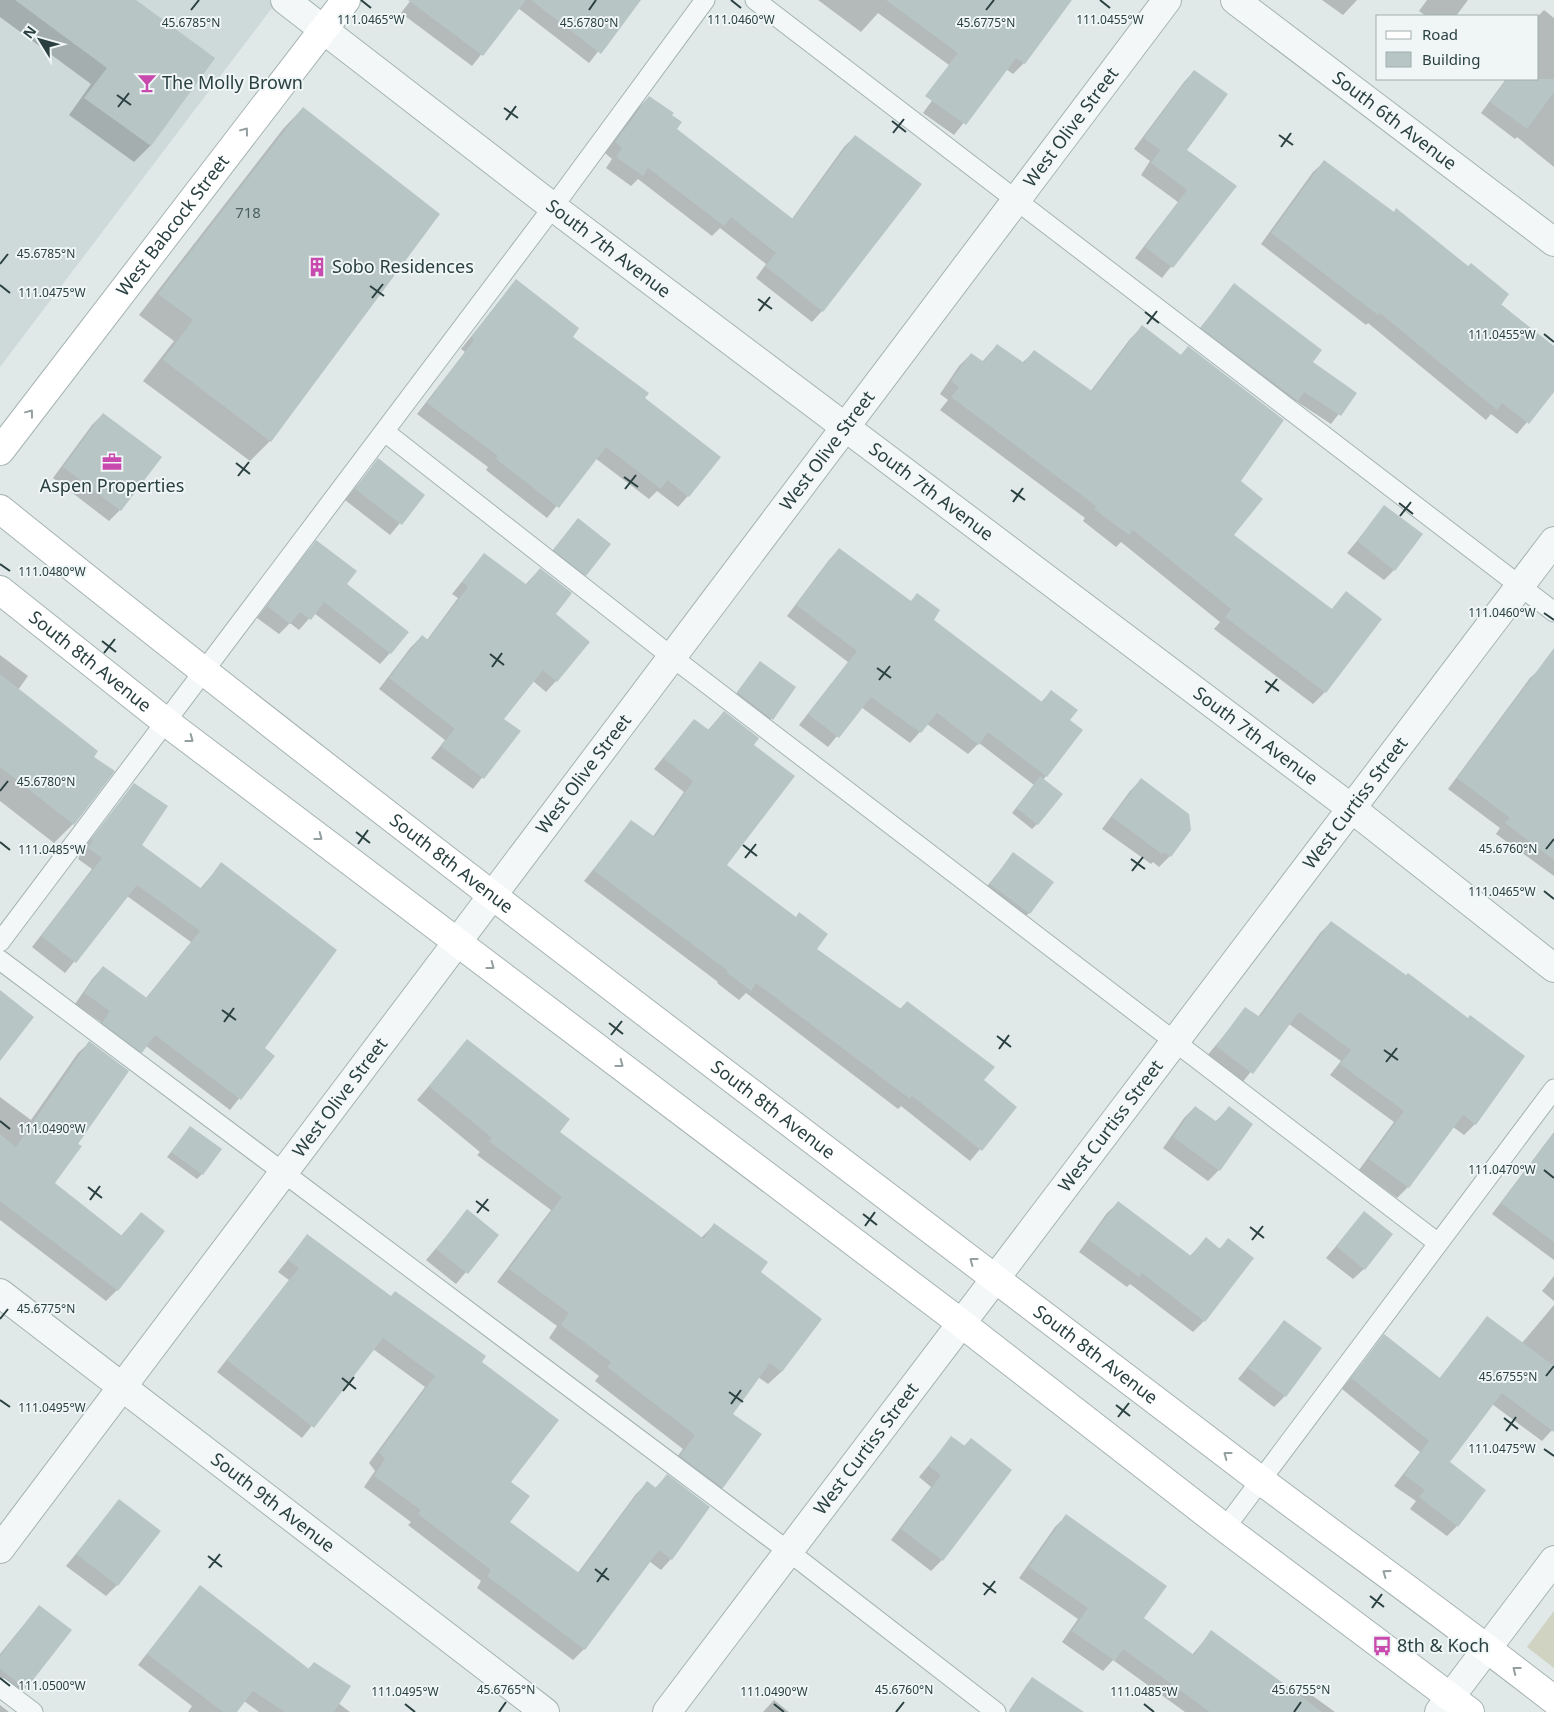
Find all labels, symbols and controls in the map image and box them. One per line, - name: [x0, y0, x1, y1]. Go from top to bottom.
- text: 111.0465°W: [337, 11, 405, 28]
- text: 111.0460°W: [707, 11, 775, 28]
- text: 111.0455°W: [1076, 11, 1144, 28]
- text: 45.6785°N: [162, 14, 220, 31]
- text: 45.6780°N: [560, 14, 618, 31]
- text: 45.6775°N: [957, 14, 1015, 31]
- north arrow: [15, 15, 65, 65]
- legend: [1376, 15, 1539, 80]
- text: N: [18, 22, 40, 42]
- text: Road: [1422, 24, 1458, 44]
- text: Building: [1422, 49, 1480, 69]
- street label: West Olive Street: [1017, 62, 1123, 191]
- street label: South 6th Avenue: [1328, 65, 1462, 175]
- place label: The Molly Brown: [162, 70, 303, 94]
- bar icon: The Molly Brown: [136, 72, 158, 94]
- one-way arrow: [240, 128, 248, 137]
- street label: West Babcock Street: [110, 149, 234, 301]
- street label: South 7th Avenue: [542, 193, 676, 303]
- house number: 718: [235, 202, 261, 222]
- text: 45.6785°N: [17, 245, 75, 262]
- place label: Sobo Residences: [332, 254, 474, 278]
- building icon: Sobo Residences: [306, 256, 328, 278]
- text: 111.0475°W: [18, 284, 86, 301]
- text: 111.0455°W: [1468, 326, 1536, 343]
- street label: West Olive Street: [774, 385, 880, 515]
- one-way arrow: [24, 410, 32, 419]
- street label: South 7th Avenue: [865, 436, 999, 546]
- office icon: Aspen Properties: [101, 451, 123, 473]
- place label: Aspen Properties: [40, 473, 184, 497]
- text: 111.0480°W: [18, 563, 86, 580]
- text: 111.0460°W: [1468, 604, 1536, 621]
- street label: South 8th Avenue: [24, 605, 157, 717]
- street label: South 7th Avenue: [1189, 681, 1323, 790]
- street label: West Olive Street: [530, 709, 636, 838]
- street label: West Curtiss Street: [1297, 731, 1413, 874]
- one-way arrow: [184, 733, 194, 742]
- text: 45.6780°N: [17, 773, 75, 790]
- street label: South 8th Avenue: [385, 808, 519, 918]
- one-way arrow: [313, 831, 322, 839]
- text: 45.6760°N: [1479, 840, 1537, 857]
- text: 111.0485°W: [18, 841, 86, 858]
- text: 111.0465°W: [1468, 883, 1536, 900]
- one-way arrow: [485, 961, 494, 969]
- street label: West Olive Street: [286, 1032, 392, 1162]
- street label: South 8th Avenue: [707, 1054, 841, 1164]
- street label: West Curtiss Street: [1052, 1054, 1168, 1196]
- one-way arrow: [614, 1059, 623, 1067]
- text: 111.0490°W: [18, 1120, 86, 1137]
- text: 111.0470°W: [1468, 1161, 1536, 1178]
- one-way arrow: [970, 1258, 979, 1266]
- street label: South 8th Avenue: [1029, 1299, 1163, 1409]
- text: 45.6775°N: [17, 1300, 75, 1317]
- text: 45.6755°N: [1479, 1368, 1537, 1385]
- street label: West Curtiss Street: [808, 1377, 924, 1519]
- text: 111.0495°W: [18, 1399, 86, 1416]
- text: 111.0475°W: [1468, 1440, 1536, 1457]
- street label: South 9th Avenue: [207, 1447, 340, 1557]
- one-way arrow: [1224, 1452, 1233, 1460]
- one-way arrow: [1382, 1569, 1391, 1579]
- place label: 8th & Koch: [1397, 1633, 1489, 1657]
- bus stop icon: 8th & Koch: [1371, 1635, 1393, 1657]
- one-way arrow: [1512, 1667, 1522, 1676]
- text: 111.0500°W: [18, 1677, 86, 1694]
- text: 45.6765°N: [477, 1681, 535, 1698]
- text: 45.6760°N: [875, 1681, 933, 1698]
- text: 45.6755°N: [1272, 1681, 1330, 1698]
- text: 111.0495°W: [371, 1683, 439, 1700]
- text: 111.0490°W: [740, 1683, 808, 1700]
- text: 111.0485°W: [1110, 1683, 1178, 1700]

